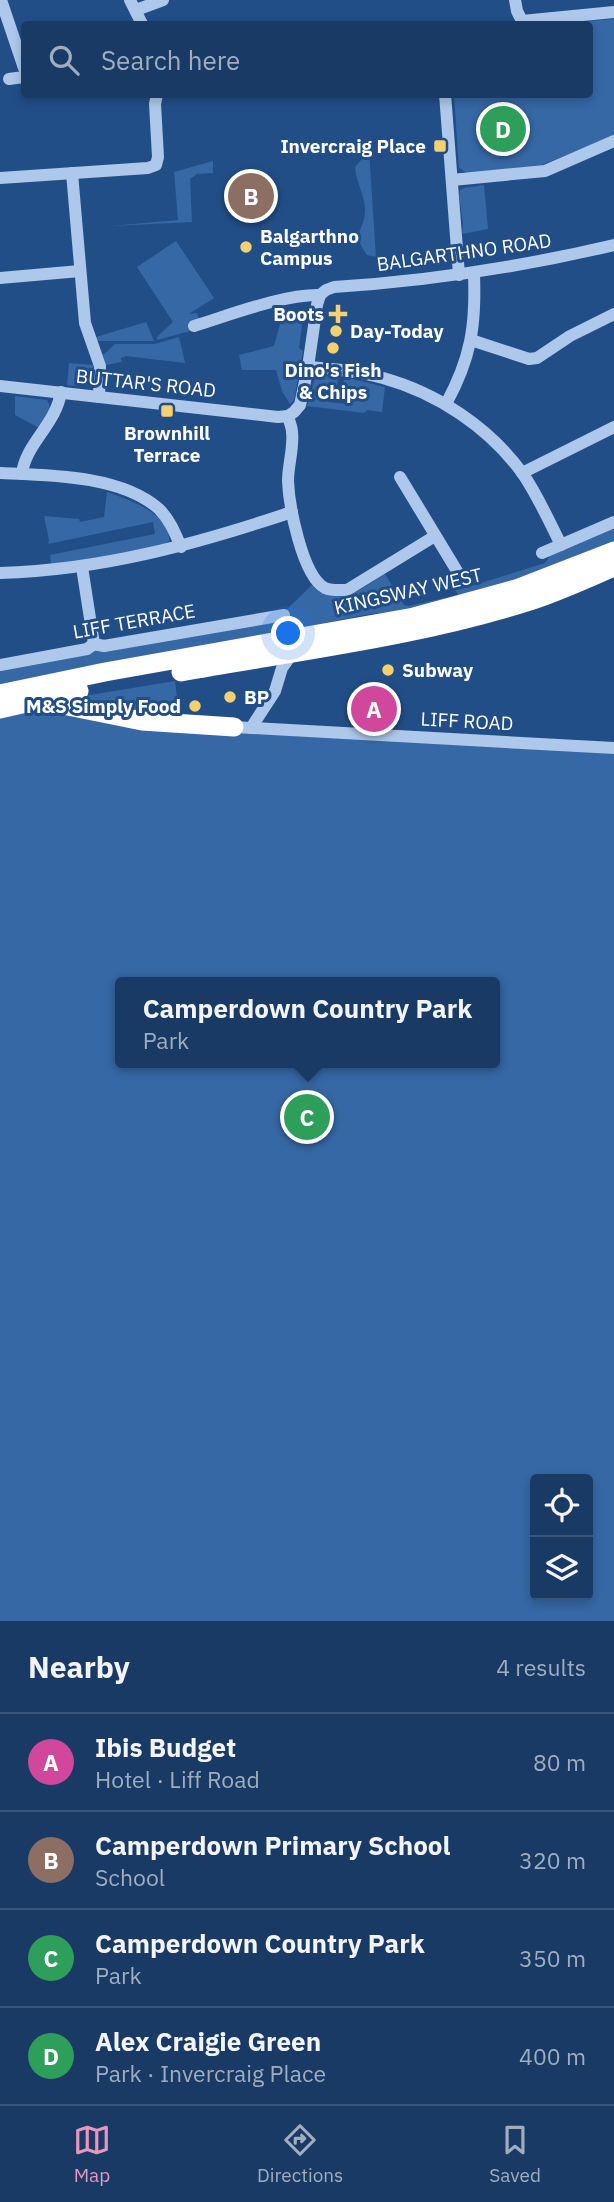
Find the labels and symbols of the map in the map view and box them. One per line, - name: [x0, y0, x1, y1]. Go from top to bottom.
- pin: D: [480, 103, 526, 155]
- place label: Invercraig Place: [280, 134, 426, 158]
- marker: Invercraig Place: [432, 138, 448, 154]
- pin: B: [228, 170, 274, 222]
- place label: Balgarthno Campus: [260, 224, 359, 270]
- street label: BALGARTHNO ROAD: [375, 228, 553, 276]
- marker: Balgarthno Campus: [238, 239, 254, 255]
- place label: Boots: [273, 302, 324, 326]
- marker: Boots: [330, 306, 346, 322]
- place label: Day-Today: [350, 319, 445, 343]
- marker: Day-Today: [328, 323, 344, 339]
- marker: Dino's Fish & Chips: [325, 340, 341, 356]
- place label: Dino's Fish & Chips: [285, 358, 381, 404]
- street label: BUTTAR'S ROAD: [75, 364, 217, 402]
- marker: Brownhill Terrace: [159, 403, 175, 419]
- place label: Brownhill Terrace: [124, 421, 210, 467]
- street label: KINGSWAY WEST: [332, 562, 484, 620]
- street label: LIFF TERRACE: [71, 598, 197, 644]
- your location: [271, 616, 305, 650]
- place label: Subway: [402, 658, 474, 682]
- marker: Subway: [380, 662, 396, 678]
- pin: A: [351, 683, 397, 735]
- place label: BP: [244, 685, 269, 709]
- marker: BP: [222, 689, 238, 705]
- place label: M&S Simply Food: [26, 694, 181, 718]
- marker: M&S Simply Food: [187, 698, 203, 714]
- street label: LIFF ROAD: [420, 707, 514, 735]
- pin: C: [284, 1091, 330, 1143]

